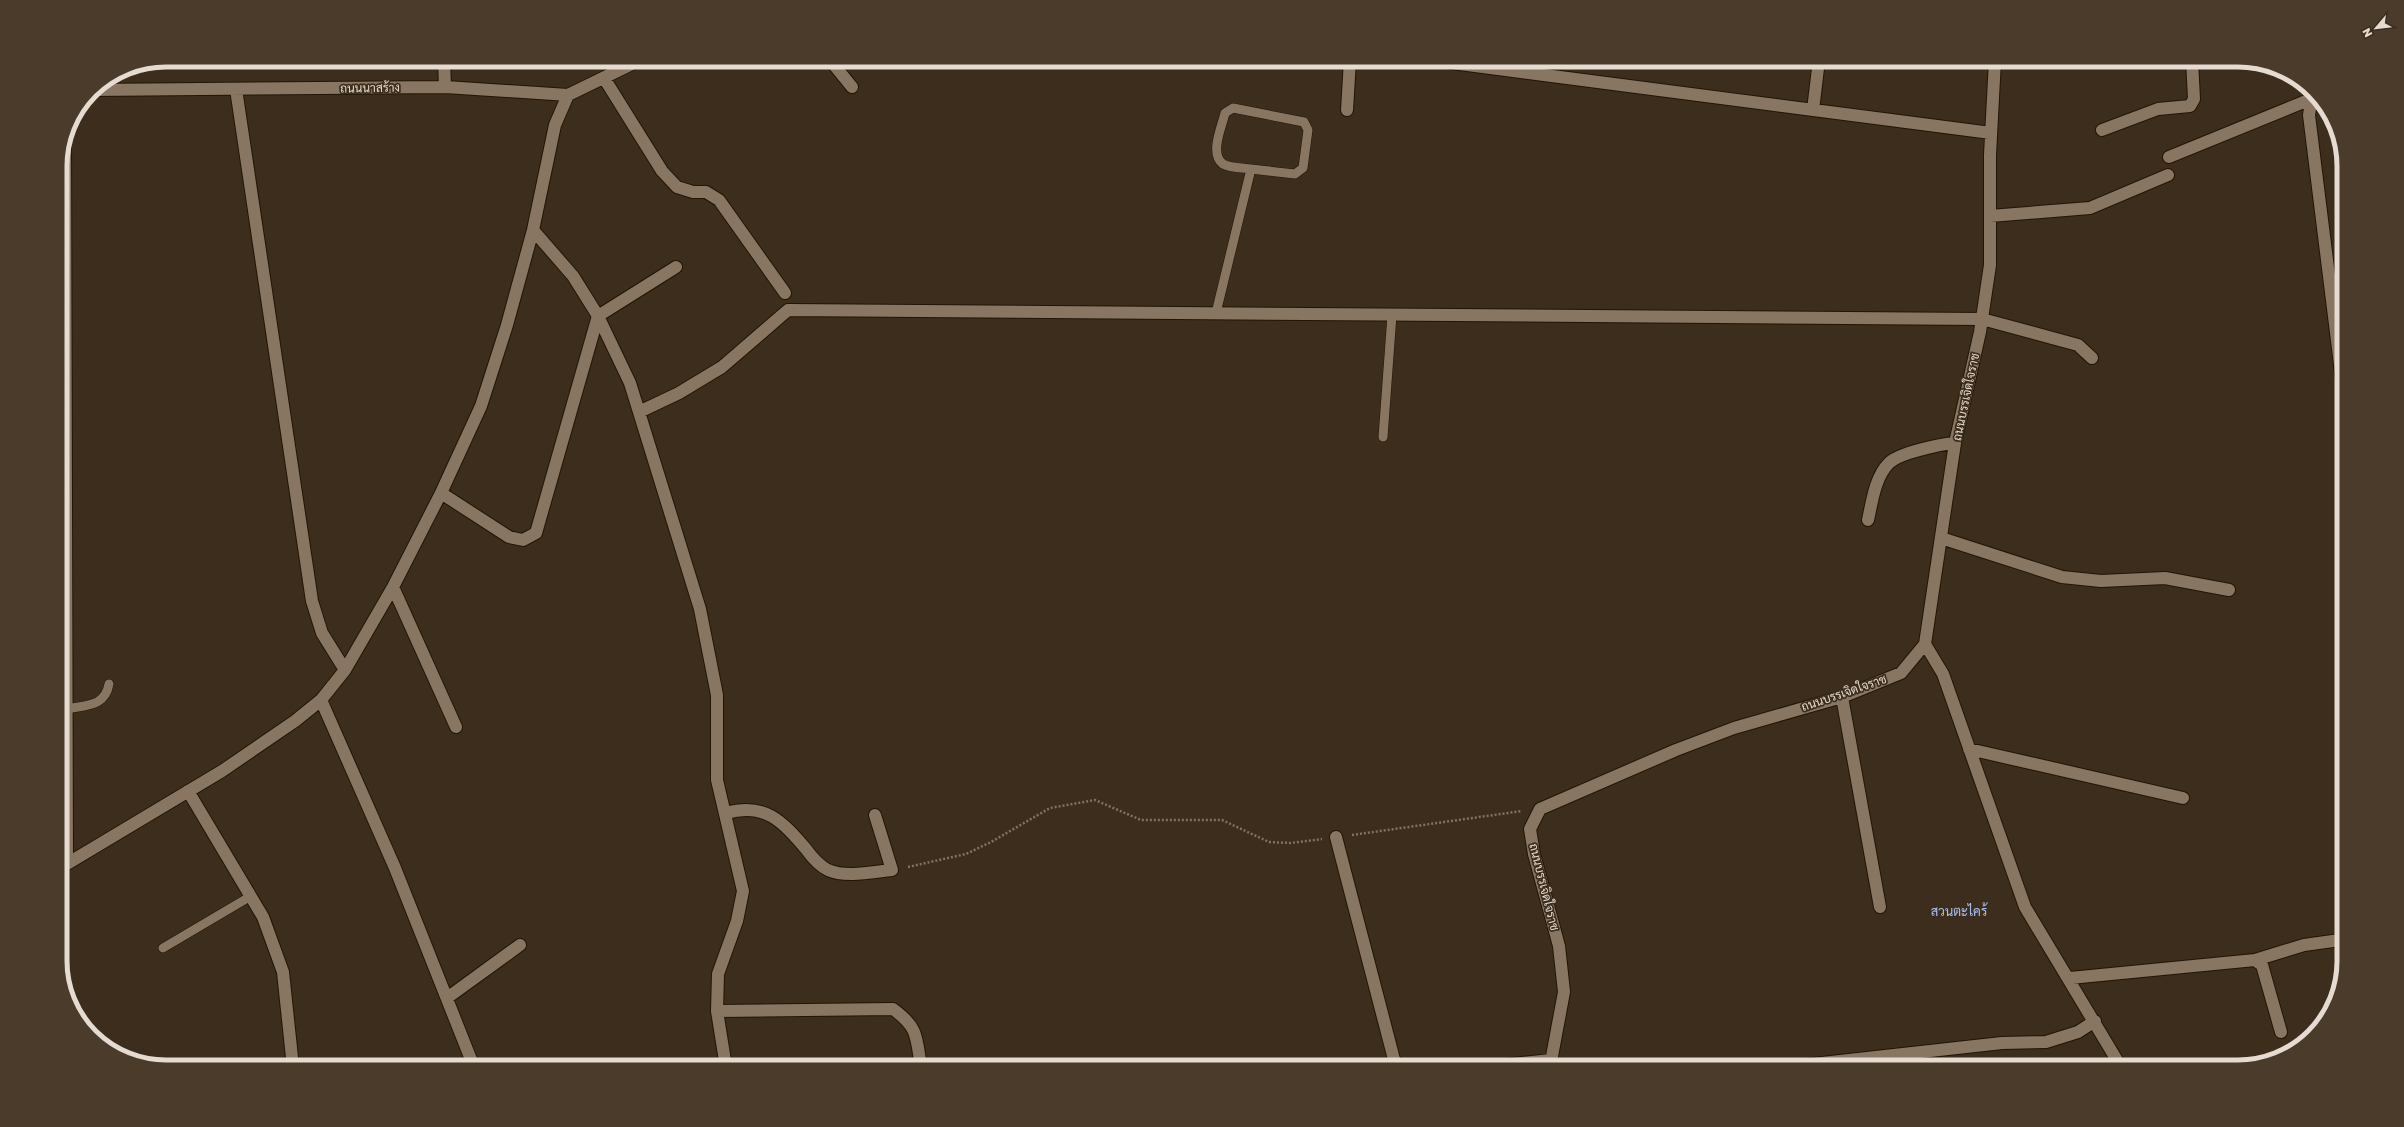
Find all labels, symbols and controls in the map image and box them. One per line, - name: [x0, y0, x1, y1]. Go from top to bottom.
- north arrow: [2356, 8, 2396, 48]
- text: N: [2359, 26, 2374, 40]
- street label: ถนนนาสร้าง: [340, 79, 400, 96]
- street label: ถนนบรรเจิดใจราช: [1949, 352, 1982, 442]
- street label: ถนนบรรเจิดใจราช: [1799, 671, 1888, 714]
- street label: ถนนบรรเจิดใจราช: [1526, 842, 1563, 932]
- district label: สวนตะไคร้: [1931, 902, 1988, 919]

